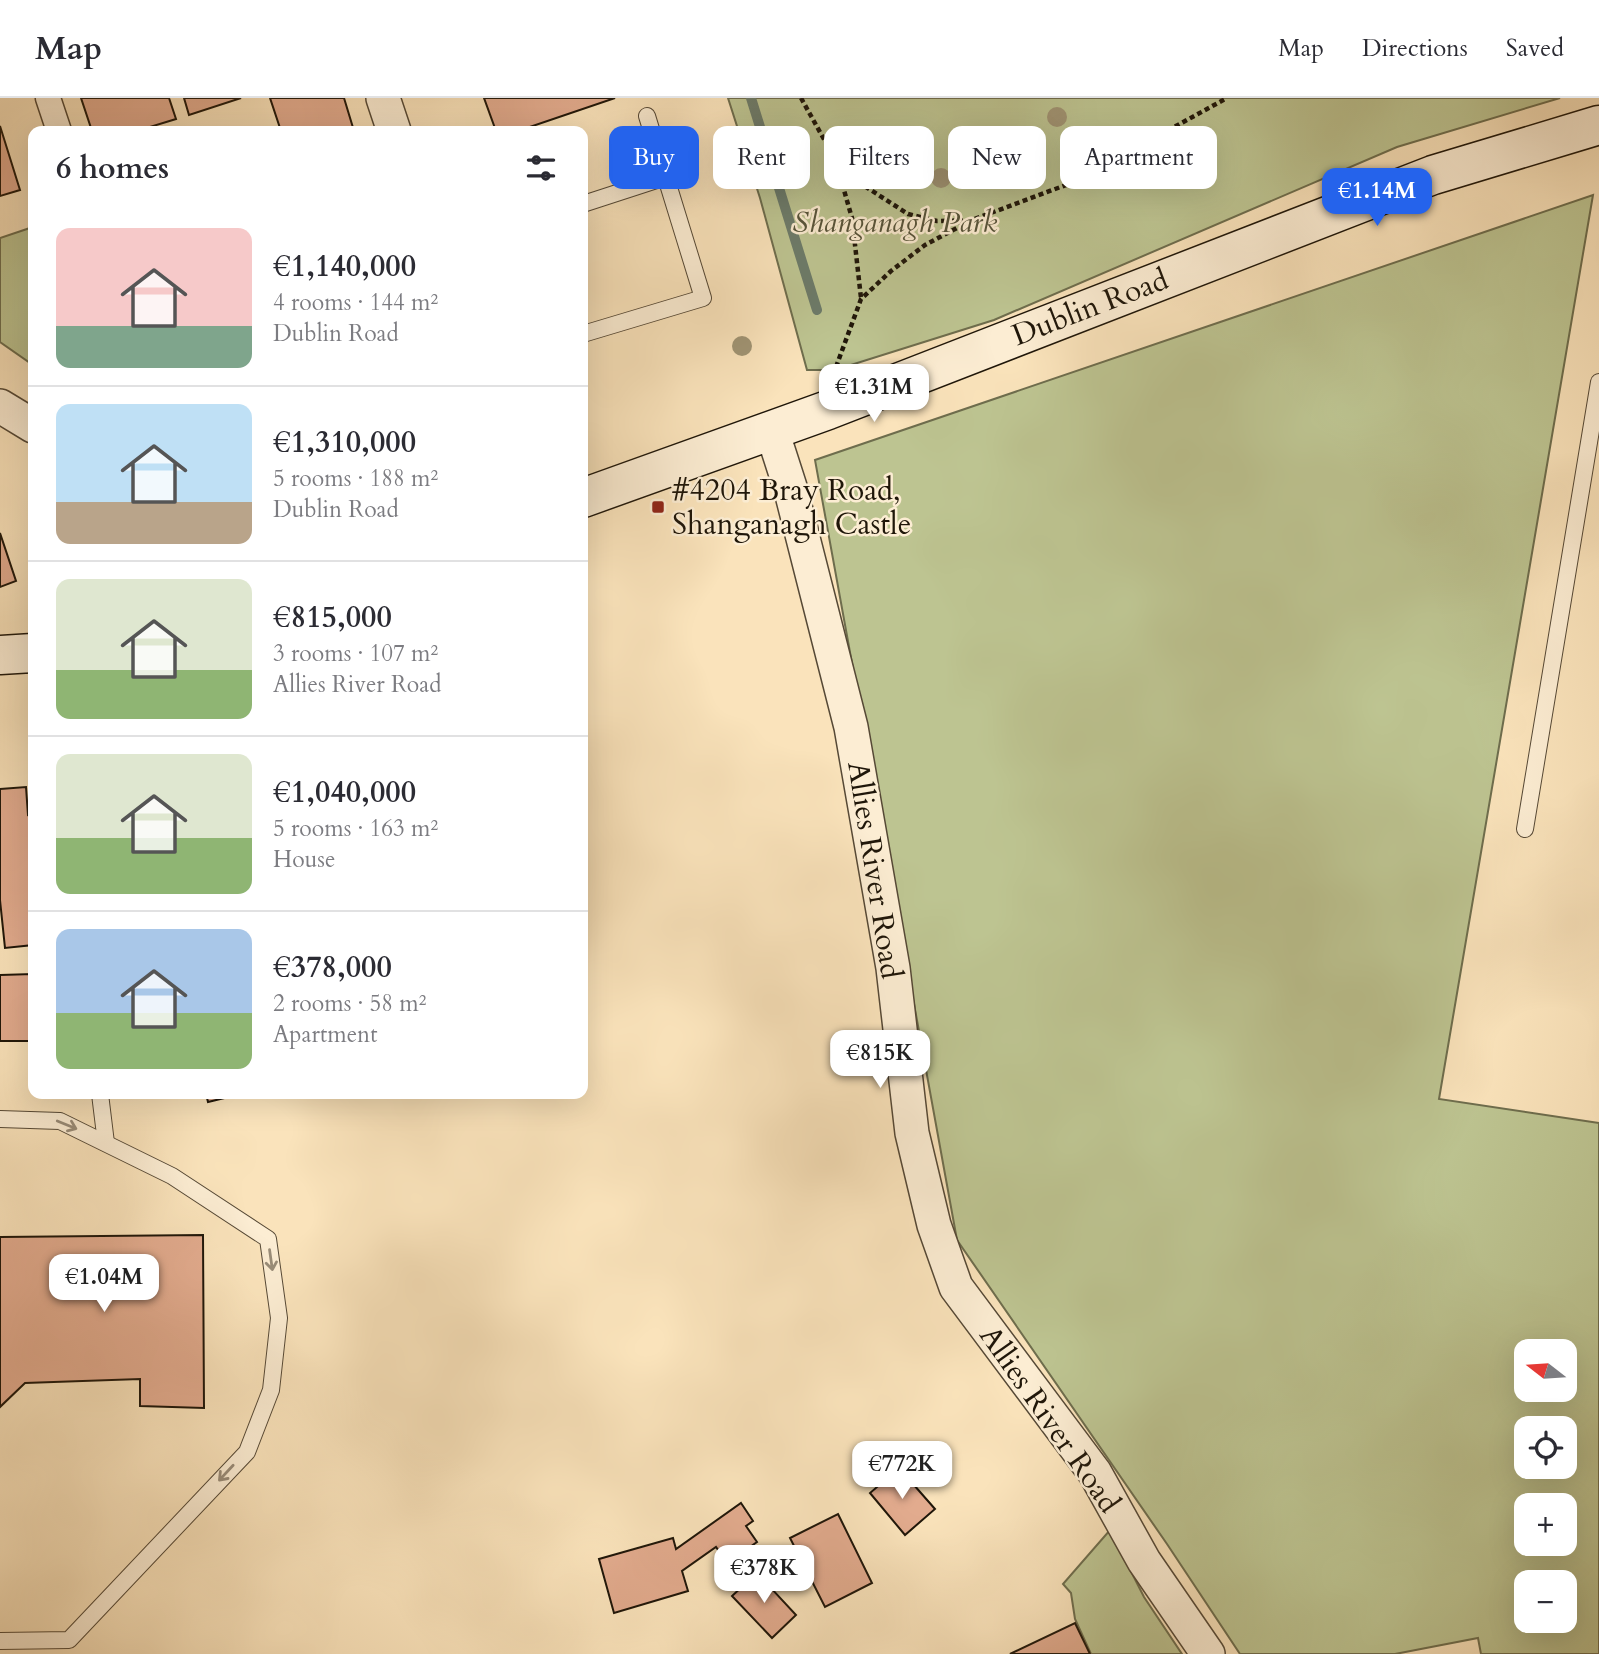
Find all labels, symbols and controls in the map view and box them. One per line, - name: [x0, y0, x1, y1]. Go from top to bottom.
- text: Map: [35, 26, 102, 71]
- text: Map: [1278, 32, 1324, 65]
- text: Directions: [1362, 32, 1468, 65]
- text: Saved: [1506, 32, 1564, 65]
- chip: Buy: [609, 126, 699, 189]
- chip: Rent: [713, 126, 810, 189]
- chip: Filters: [824, 126, 934, 189]
- chip: New: [948, 126, 1046, 189]
- chip: Apartment: [1060, 126, 1217, 189]
- text: 6 homes: [56, 148, 169, 189]
- icon: filters: [522, 149, 560, 187]
- pin: €1.14M: [1320, 169, 1434, 228]
- text: €1.14M: [1338, 175, 1416, 206]
- park label: Shanganagh Park: [793, 202, 998, 243]
- text: €1,140,000: [273, 246, 416, 287]
- icon: home: [112, 256, 196, 340]
- street label: Dublin Road: [1006, 259, 1174, 356]
- text: 4 rooms · 144 m²: [273, 287, 438, 318]
- text: Dublin Road: [273, 318, 399, 349]
- pin: €1.31M: [817, 364, 931, 424]
- text: €1.31M: [835, 371, 913, 402]
- text: €1,310,000: [273, 422, 416, 463]
- icon: home: [112, 432, 196, 516]
- text: 5 rooms · 188 m²: [273, 463, 438, 494]
- place label: #4204 Bray Road, Shanganagh Castle: [672, 470, 911, 545]
- text: Dublin Road: [273, 494, 399, 525]
- marker: #4204 Bray Road, Shanganagh Castle: [650, 499, 666, 515]
- text: €815,000: [273, 597, 392, 638]
- icon: home: [112, 607, 196, 691]
- text: 3 rooms · 107 m²: [273, 638, 438, 669]
- text: Allies River Road: [273, 669, 441, 700]
- street label: Allies River Road: [837, 758, 912, 982]
- text: €1,040,000: [273, 772, 416, 813]
- icon: home: [112, 782, 196, 866]
- text: 5 rooms · 163 m²: [273, 813, 438, 844]
- text: House: [273, 844, 335, 875]
- text: €378,000: [273, 947, 392, 988]
- icon: home: [112, 957, 196, 1041]
- text: 2 rooms · 58 m²: [273, 988, 426, 1019]
- text: Apartment: [273, 1019, 377, 1050]
- pin: €815K: [831, 1030, 929, 1090]
- text: €815K: [846, 1037, 914, 1068]
- one-way arrow: [56, 1119, 77, 1132]
- one-way arrow: [264, 1248, 277, 1270]
- pin: €1.04M: [47, 1254, 161, 1314]
- text: €1.04M: [65, 1261, 143, 1292]
- street label: Allies River Road: [970, 1318, 1129, 1521]
- north arrow: [1514, 1339, 1577, 1402]
- map controls: [1514, 1339, 1577, 1633]
- button: locate: [1514, 1416, 1577, 1479]
- pin: €772K: [853, 1442, 951, 1501]
- text: €772K: [868, 1448, 936, 1479]
- one-way arrow: [218, 1464, 235, 1481]
- button: +: [1514, 1493, 1577, 1556]
- pin: €378K: [715, 1546, 813, 1605]
- text: €378K: [730, 1552, 798, 1583]
- button: −: [1514, 1570, 1577, 1633]

